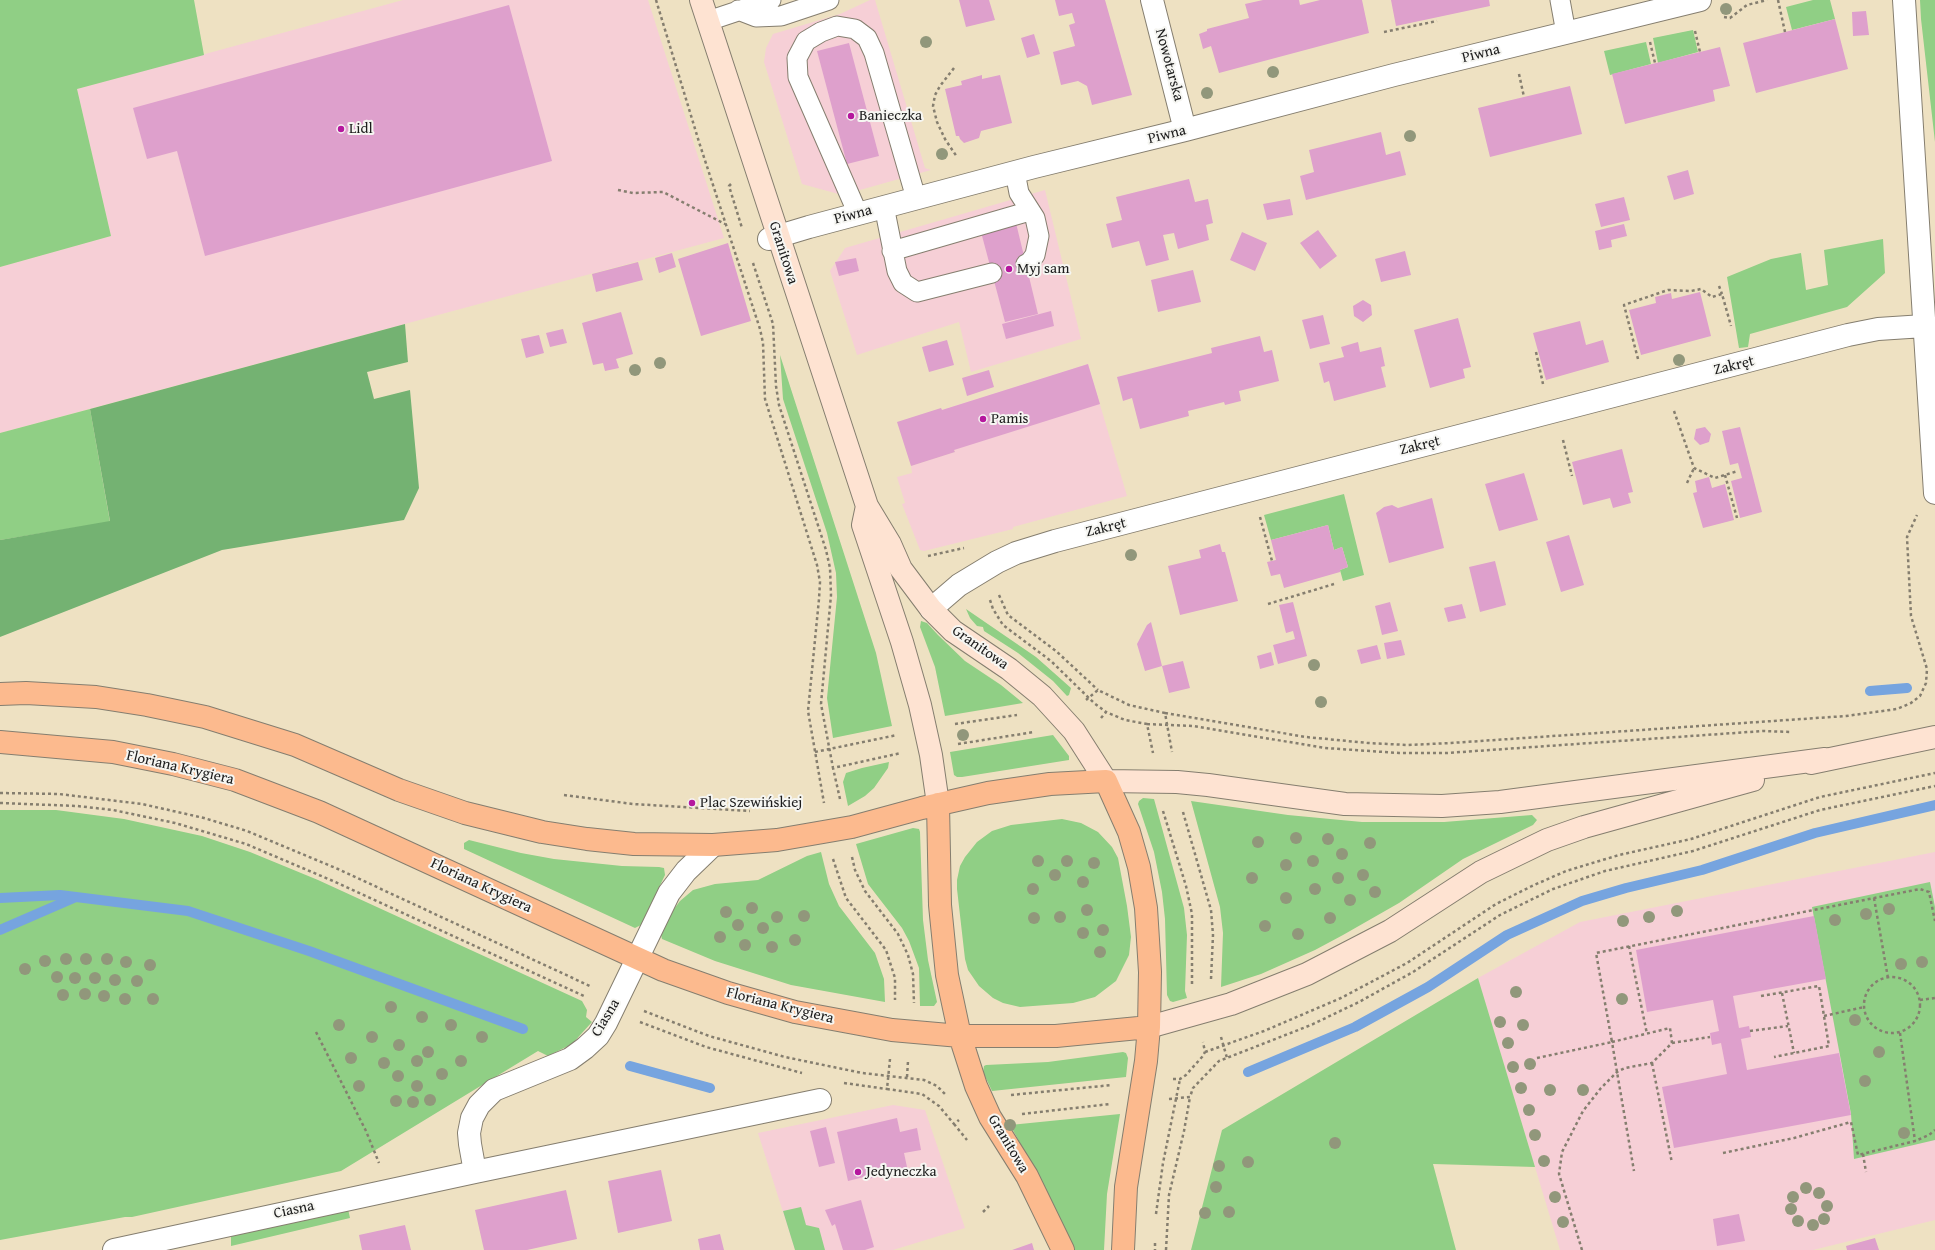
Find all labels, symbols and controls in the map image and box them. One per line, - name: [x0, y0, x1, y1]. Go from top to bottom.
- street label: Nowotarska: [1151, 27, 1187, 103]
- street label: Piwna: [1460, 41, 1502, 67]
- place label: Banieczka: [859, 107, 922, 125]
- marker: Banieczka: [846, 111, 856, 121]
- place label: Lidl: [349, 120, 373, 138]
- street label: Piwna: [1146, 122, 1188, 148]
- marker: Lidl: [336, 124, 346, 134]
- street label: Piwna: [832, 201, 874, 229]
- street label: Granitowa: [764, 219, 802, 287]
- place label: Myj sam: [1017, 260, 1069, 278]
- marker: Myj sam: [1004, 264, 1014, 274]
- street label: Zakręt: [1712, 352, 1756, 380]
- place label: Pamis: [991, 410, 1029, 428]
- marker: Pamis: [978, 414, 988, 424]
- street label: Zakręt: [1398, 432, 1442, 460]
- street label: Zakręt: [1084, 514, 1128, 542]
- street label: Granitowa: [948, 622, 1012, 674]
- street label: Floriana Krygiera: [124, 747, 236, 789]
- place label: Plac Szewińskiej: [700, 794, 802, 812]
- marker: Plac Szewińskiej: [687, 798, 697, 808]
- street label: Floriana Krygiera: [427, 855, 535, 917]
- street label: Floriana Krygiera: [725, 984, 835, 1028]
- street label: Ciasna: [588, 996, 624, 1040]
- street label: Granitowa: [984, 1112, 1032, 1176]
- place label: Jedyneczka: [866, 1163, 937, 1181]
- marker: Jedyneczka: [853, 1167, 863, 1177]
- street label: Ciasna: [272, 1197, 316, 1223]

